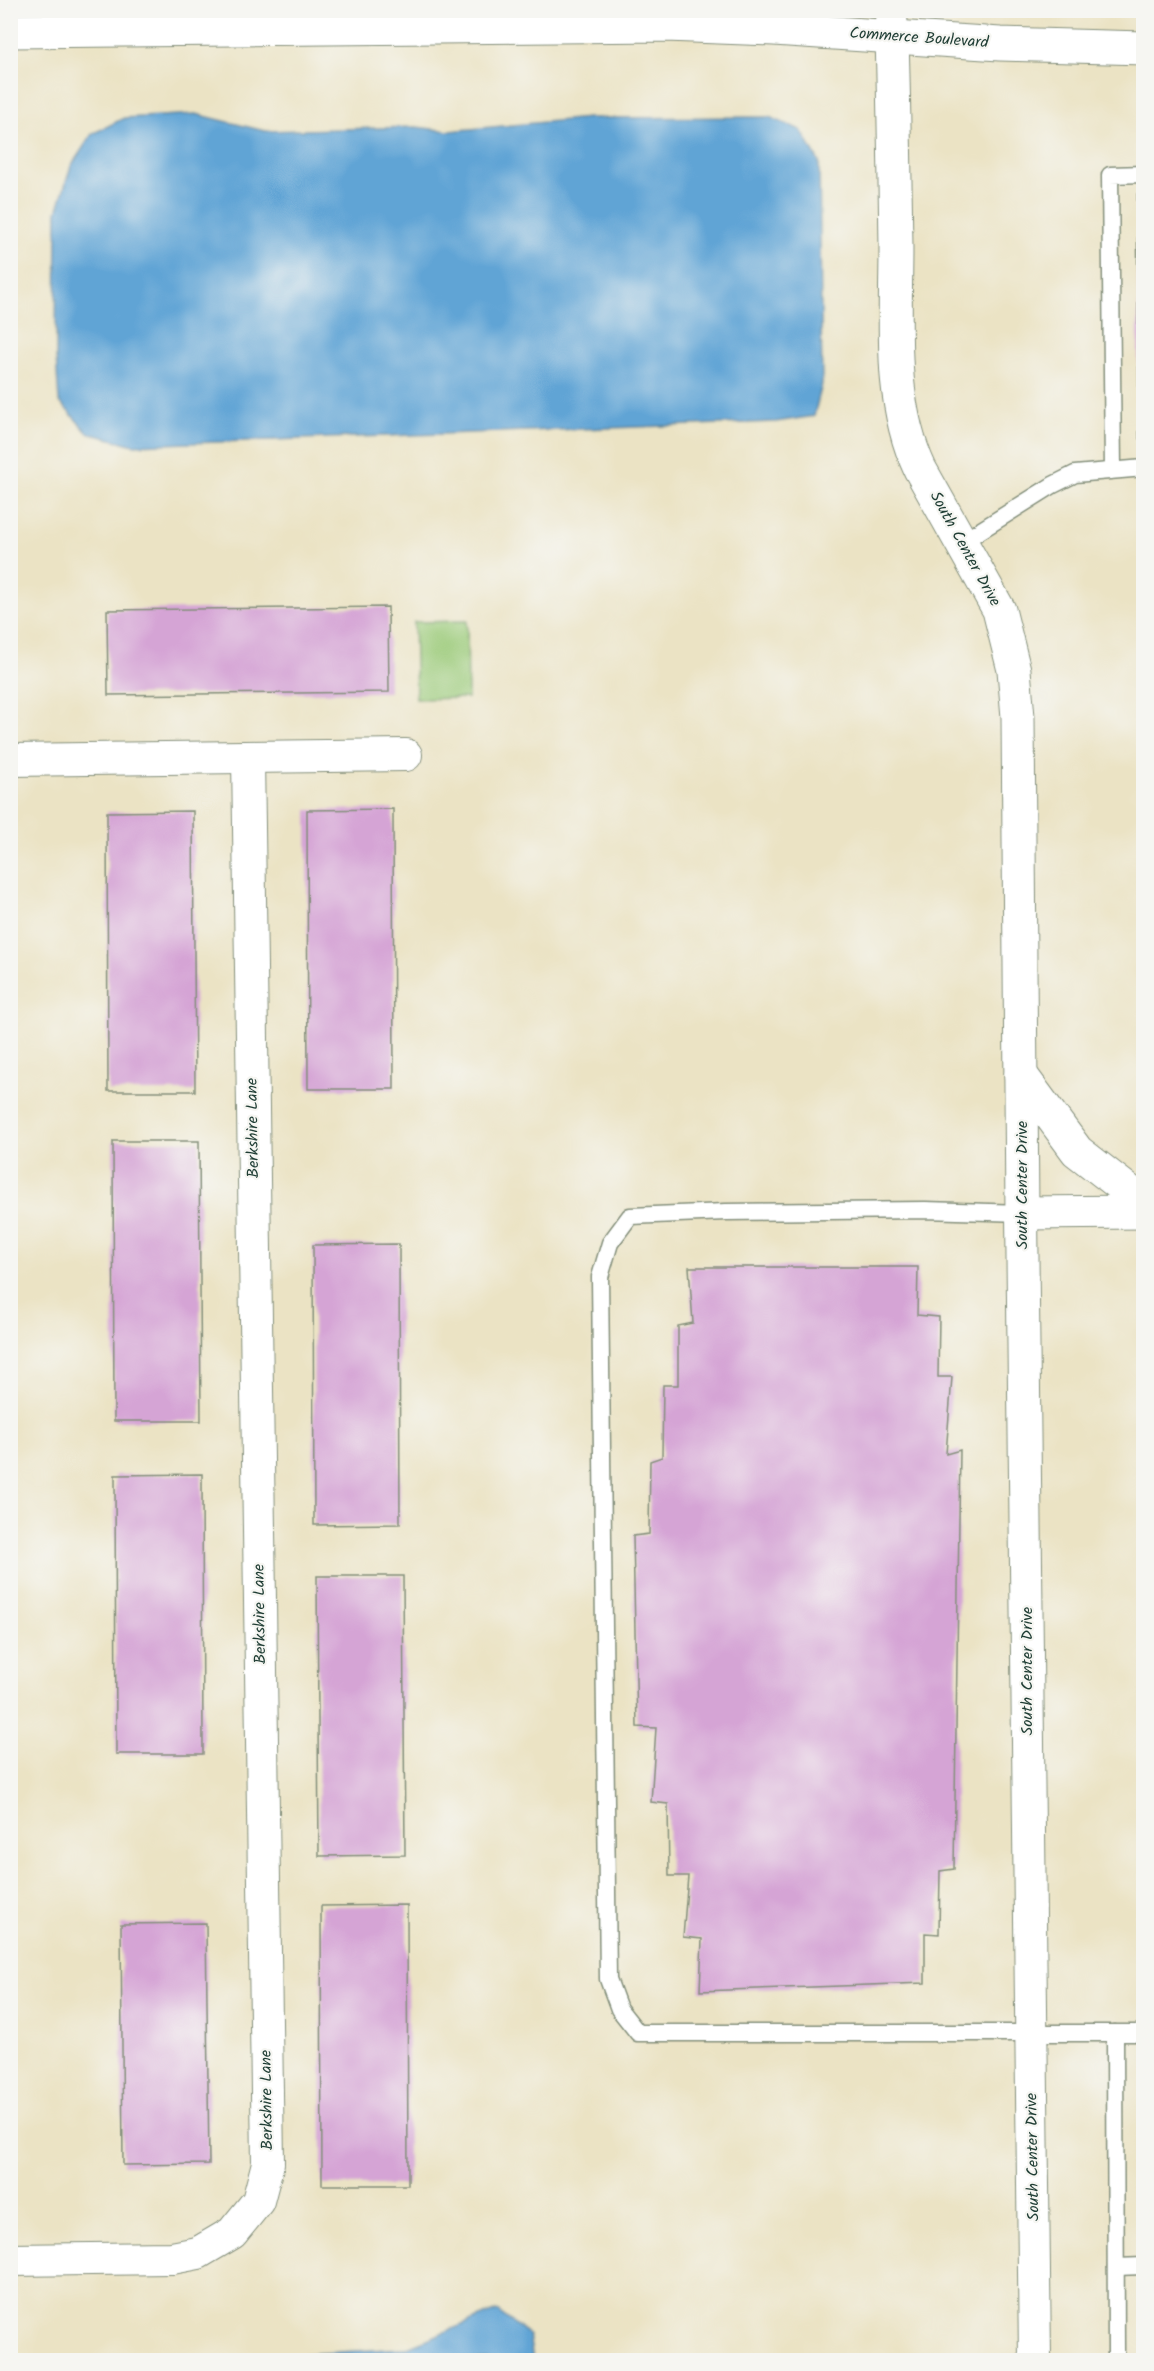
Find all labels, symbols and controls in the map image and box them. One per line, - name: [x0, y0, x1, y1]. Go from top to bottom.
- street label: Commerce Boulevard: [849, 21, 990, 55]
- street label: South Center Drive: [923, 487, 1007, 611]
- street label: Berkshire Lane: [240, 1078, 266, 1178]
- street label: South Center Drive: [1010, 1121, 1035, 1249]
- street label: Berkshire Lane: [247, 1564, 273, 1664]
- street label: South Center Drive: [1015, 1607, 1040, 1735]
- street label: Berkshire Lane: [254, 2050, 280, 2150]
- street label: South Center Drive: [1019, 2093, 1047, 2221]

